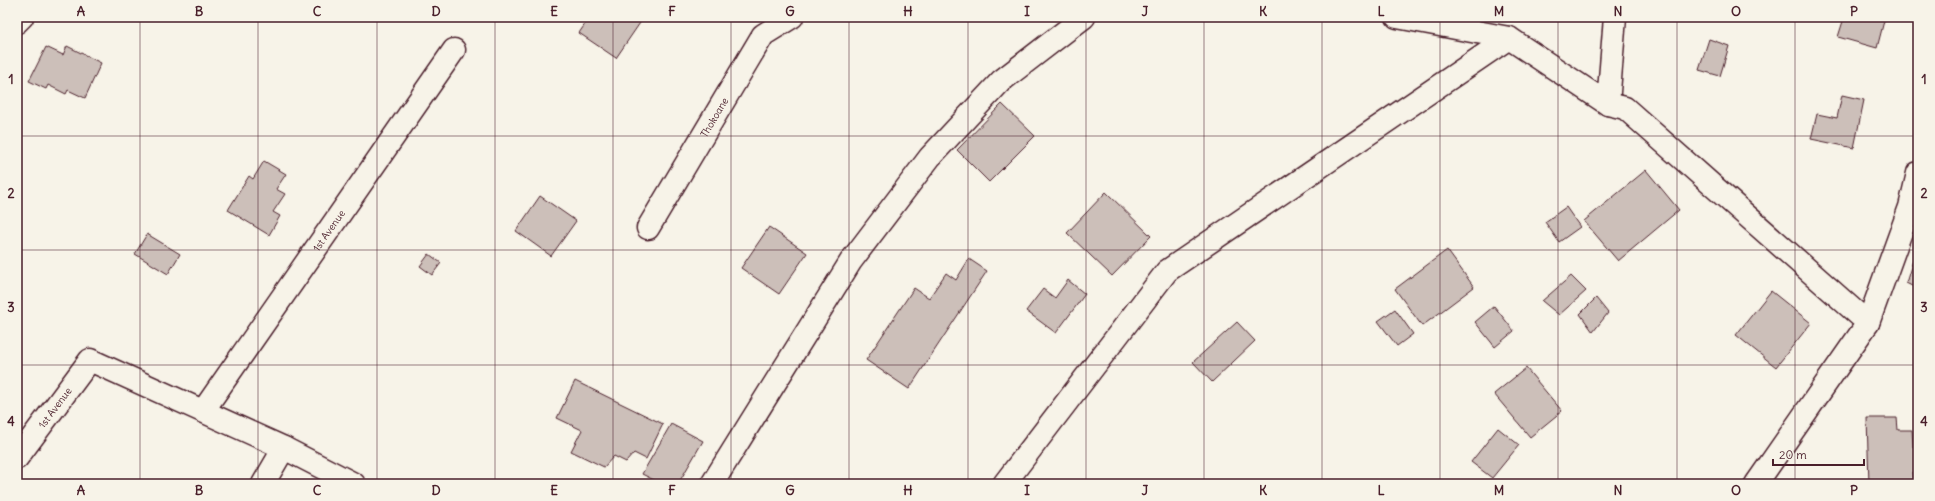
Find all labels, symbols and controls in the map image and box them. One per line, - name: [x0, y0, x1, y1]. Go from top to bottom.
- text: A: [77, 3, 86, 20]
- text: B: [195, 3, 204, 20]
- text: C: [313, 3, 322, 20]
- text: D: [431, 3, 441, 20]
- text: E: [550, 3, 558, 20]
- text: F: [668, 3, 676, 20]
- text: G: [785, 3, 795, 20]
- text: H: [903, 3, 913, 20]
- text: I: [1024, 3, 1030, 20]
- text: J: [1142, 3, 1149, 20]
- text: K: [1259, 3, 1268, 20]
- text: L: [1377, 3, 1385, 20]
- text: M: [1494, 3, 1504, 20]
- text: N: [1614, 3, 1622, 20]
- text: O: [1731, 3, 1741, 20]
- text: P: [1850, 3, 1858, 20]
- text: 1: [8, 71, 14, 88]
- text: 1: [1921, 71, 1927, 88]
- street label: Thokoane: [697, 95, 731, 139]
- text: 2: [7, 185, 15, 202]
- text: 2: [1920, 185, 1928, 202]
- street label: 1st Avenue: [310, 207, 348, 254]
- text: 3: [7, 299, 15, 316]
- text: 3: [1920, 299, 1928, 316]
- street label: 1st Avenue: [35, 384, 74, 431]
- text: 4: [7, 413, 15, 430]
- text: 4: [1920, 413, 1928, 430]
- scale bar: [1773, 441, 1864, 467]
- text: 20 m: [1779, 447, 1807, 462]
- text: A: [77, 482, 86, 499]
- text: B: [195, 482, 204, 499]
- text: C: [313, 482, 322, 499]
- text: D: [431, 482, 441, 499]
- text: E: [550, 482, 558, 499]
- text: F: [668, 482, 676, 499]
- text: G: [785, 482, 795, 499]
- text: H: [903, 482, 913, 499]
- text: I: [1024, 482, 1030, 499]
- text: J: [1142, 482, 1149, 499]
- text: K: [1259, 482, 1268, 499]
- text: L: [1377, 482, 1385, 499]
- text: M: [1494, 482, 1504, 499]
- text: N: [1614, 482, 1622, 499]
- text: O: [1731, 482, 1741, 499]
- text: P: [1850, 482, 1858, 499]

